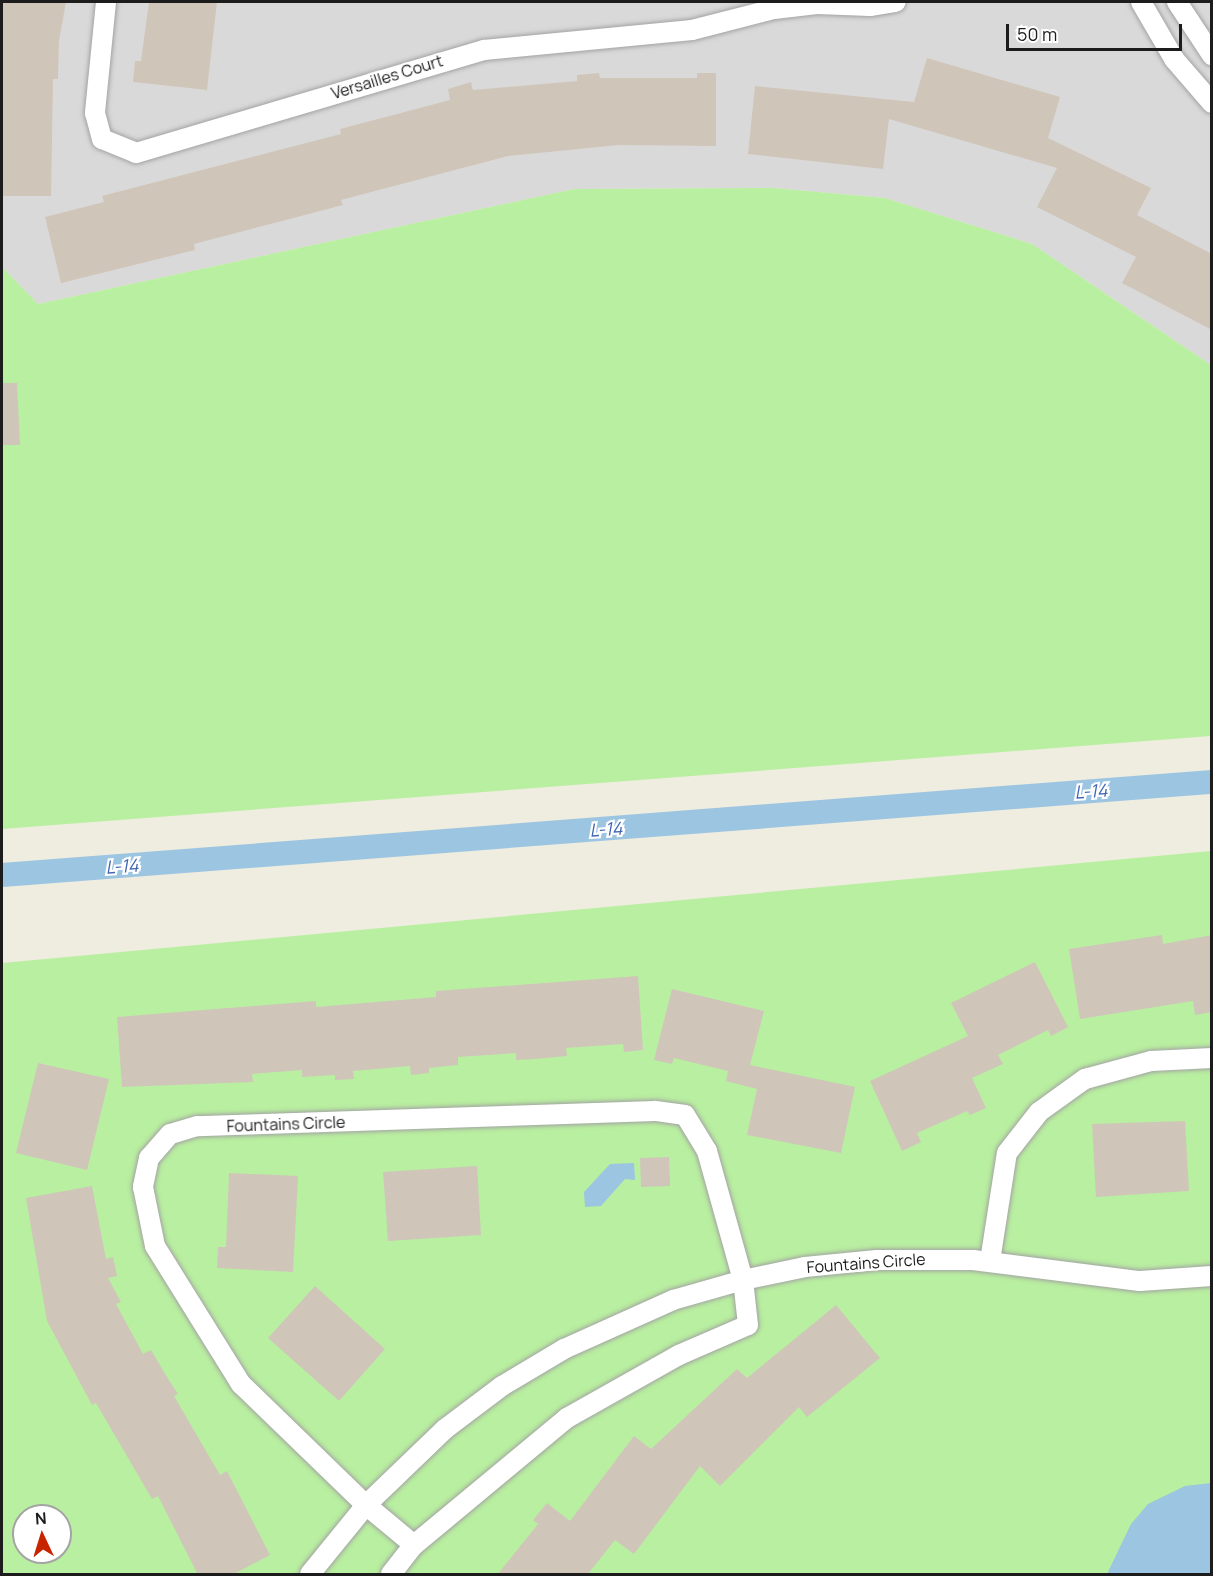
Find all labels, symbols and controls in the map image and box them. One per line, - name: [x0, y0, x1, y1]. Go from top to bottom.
- scale bar: [1009, 12, 1184, 50]
- text: 50 m: [1017, 22, 1057, 46]
- street label: Versailles Court: [329, 51, 445, 103]
- water label: L-14: [1074, 779, 1108, 803]
- water label: L-14: [589, 817, 623, 841]
- water label: L-14: [105, 854, 139, 878]
- street label: Fountains Circle: [226, 1112, 346, 1136]
- street label: Fountains Circle: [806, 1249, 926, 1277]
- north arrow: [12, 1504, 72, 1564]
- text: N: [34, 1507, 47, 1529]

